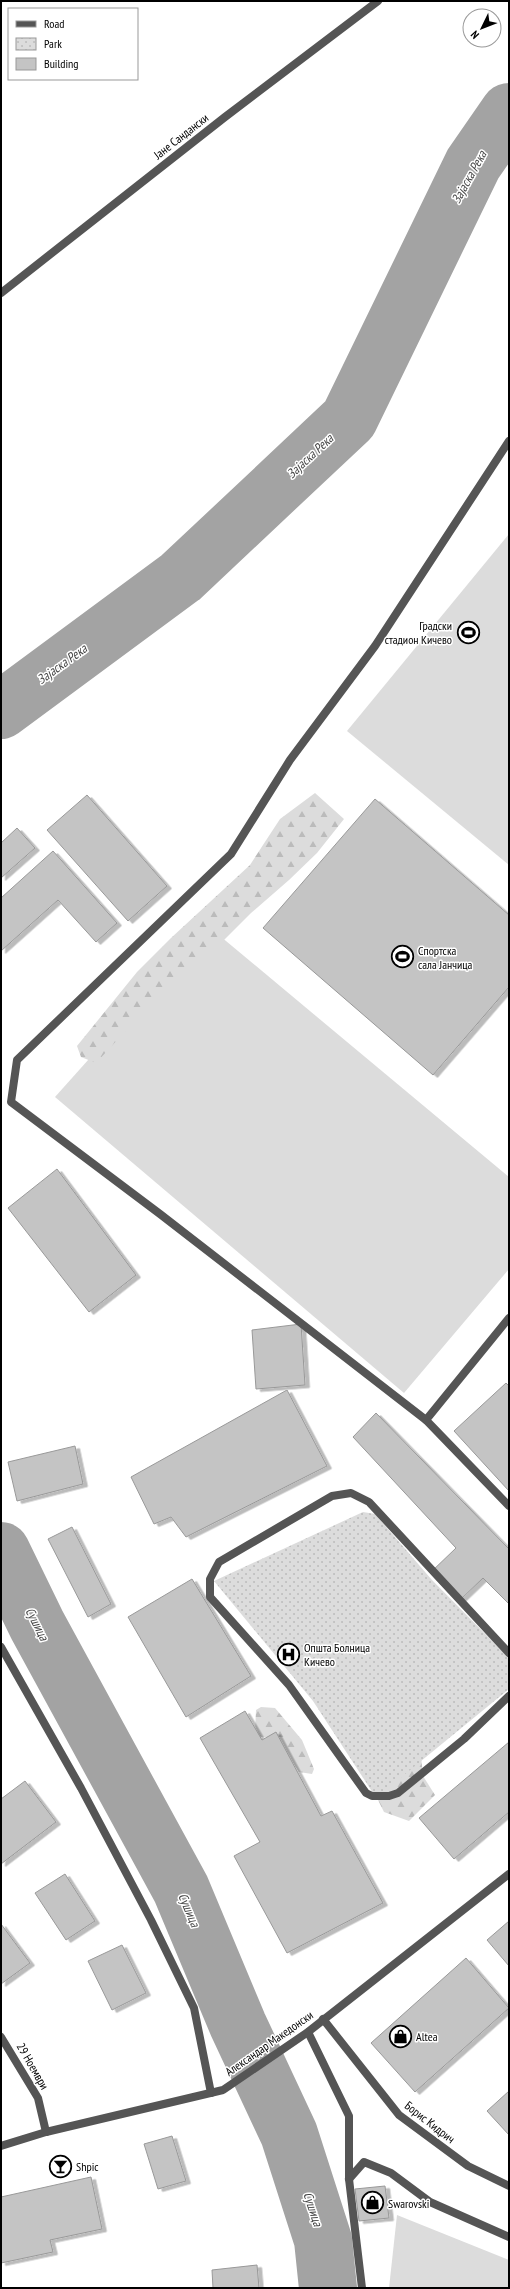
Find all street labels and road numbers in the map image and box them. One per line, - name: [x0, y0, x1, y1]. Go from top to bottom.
- street label: Јане Сандански: [150, 110, 211, 163]
- street label: Александар Македонски: [222, 2007, 316, 2079]
- street label: 29 Ноември: [14, 2040, 52, 2092]
- street label: Борис Кидрич: [402, 2098, 458, 2146]

